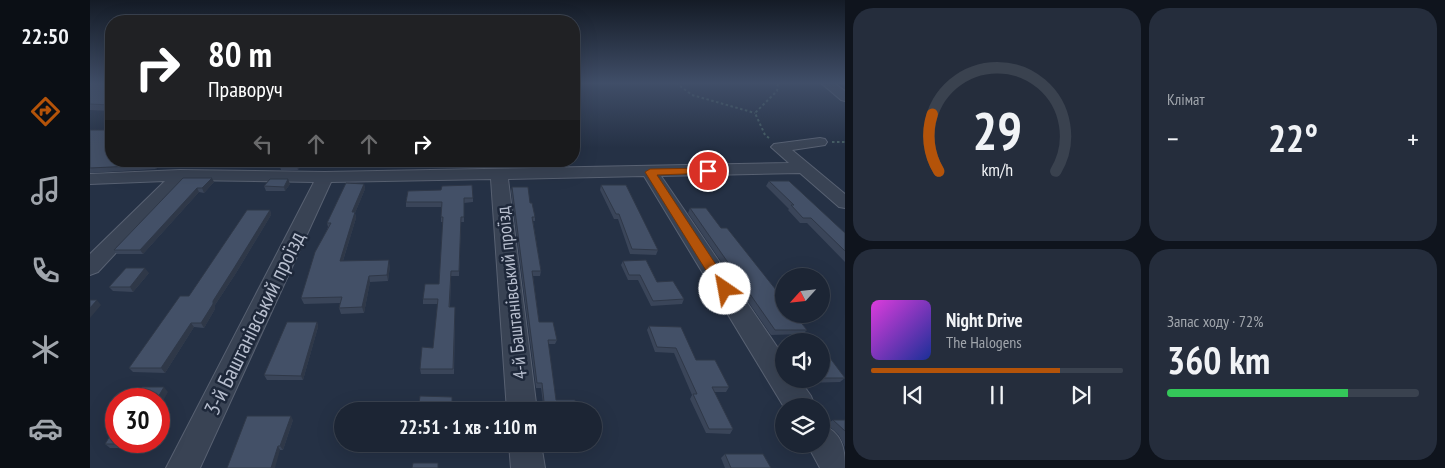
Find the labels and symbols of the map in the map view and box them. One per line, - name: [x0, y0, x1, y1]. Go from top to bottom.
- pin: [687, 150, 729, 192]
- street label: 4-й Баштанівський проїзд: [490, 205, 532, 381]
- street label: 3-й Баштанівський проїзд: [197, 226, 311, 419]
- position arrow: [698, 262, 750, 314]
- north arrow: [775, 268, 830, 322]
- speed limit sign: 30: [105, 388, 170, 453]

